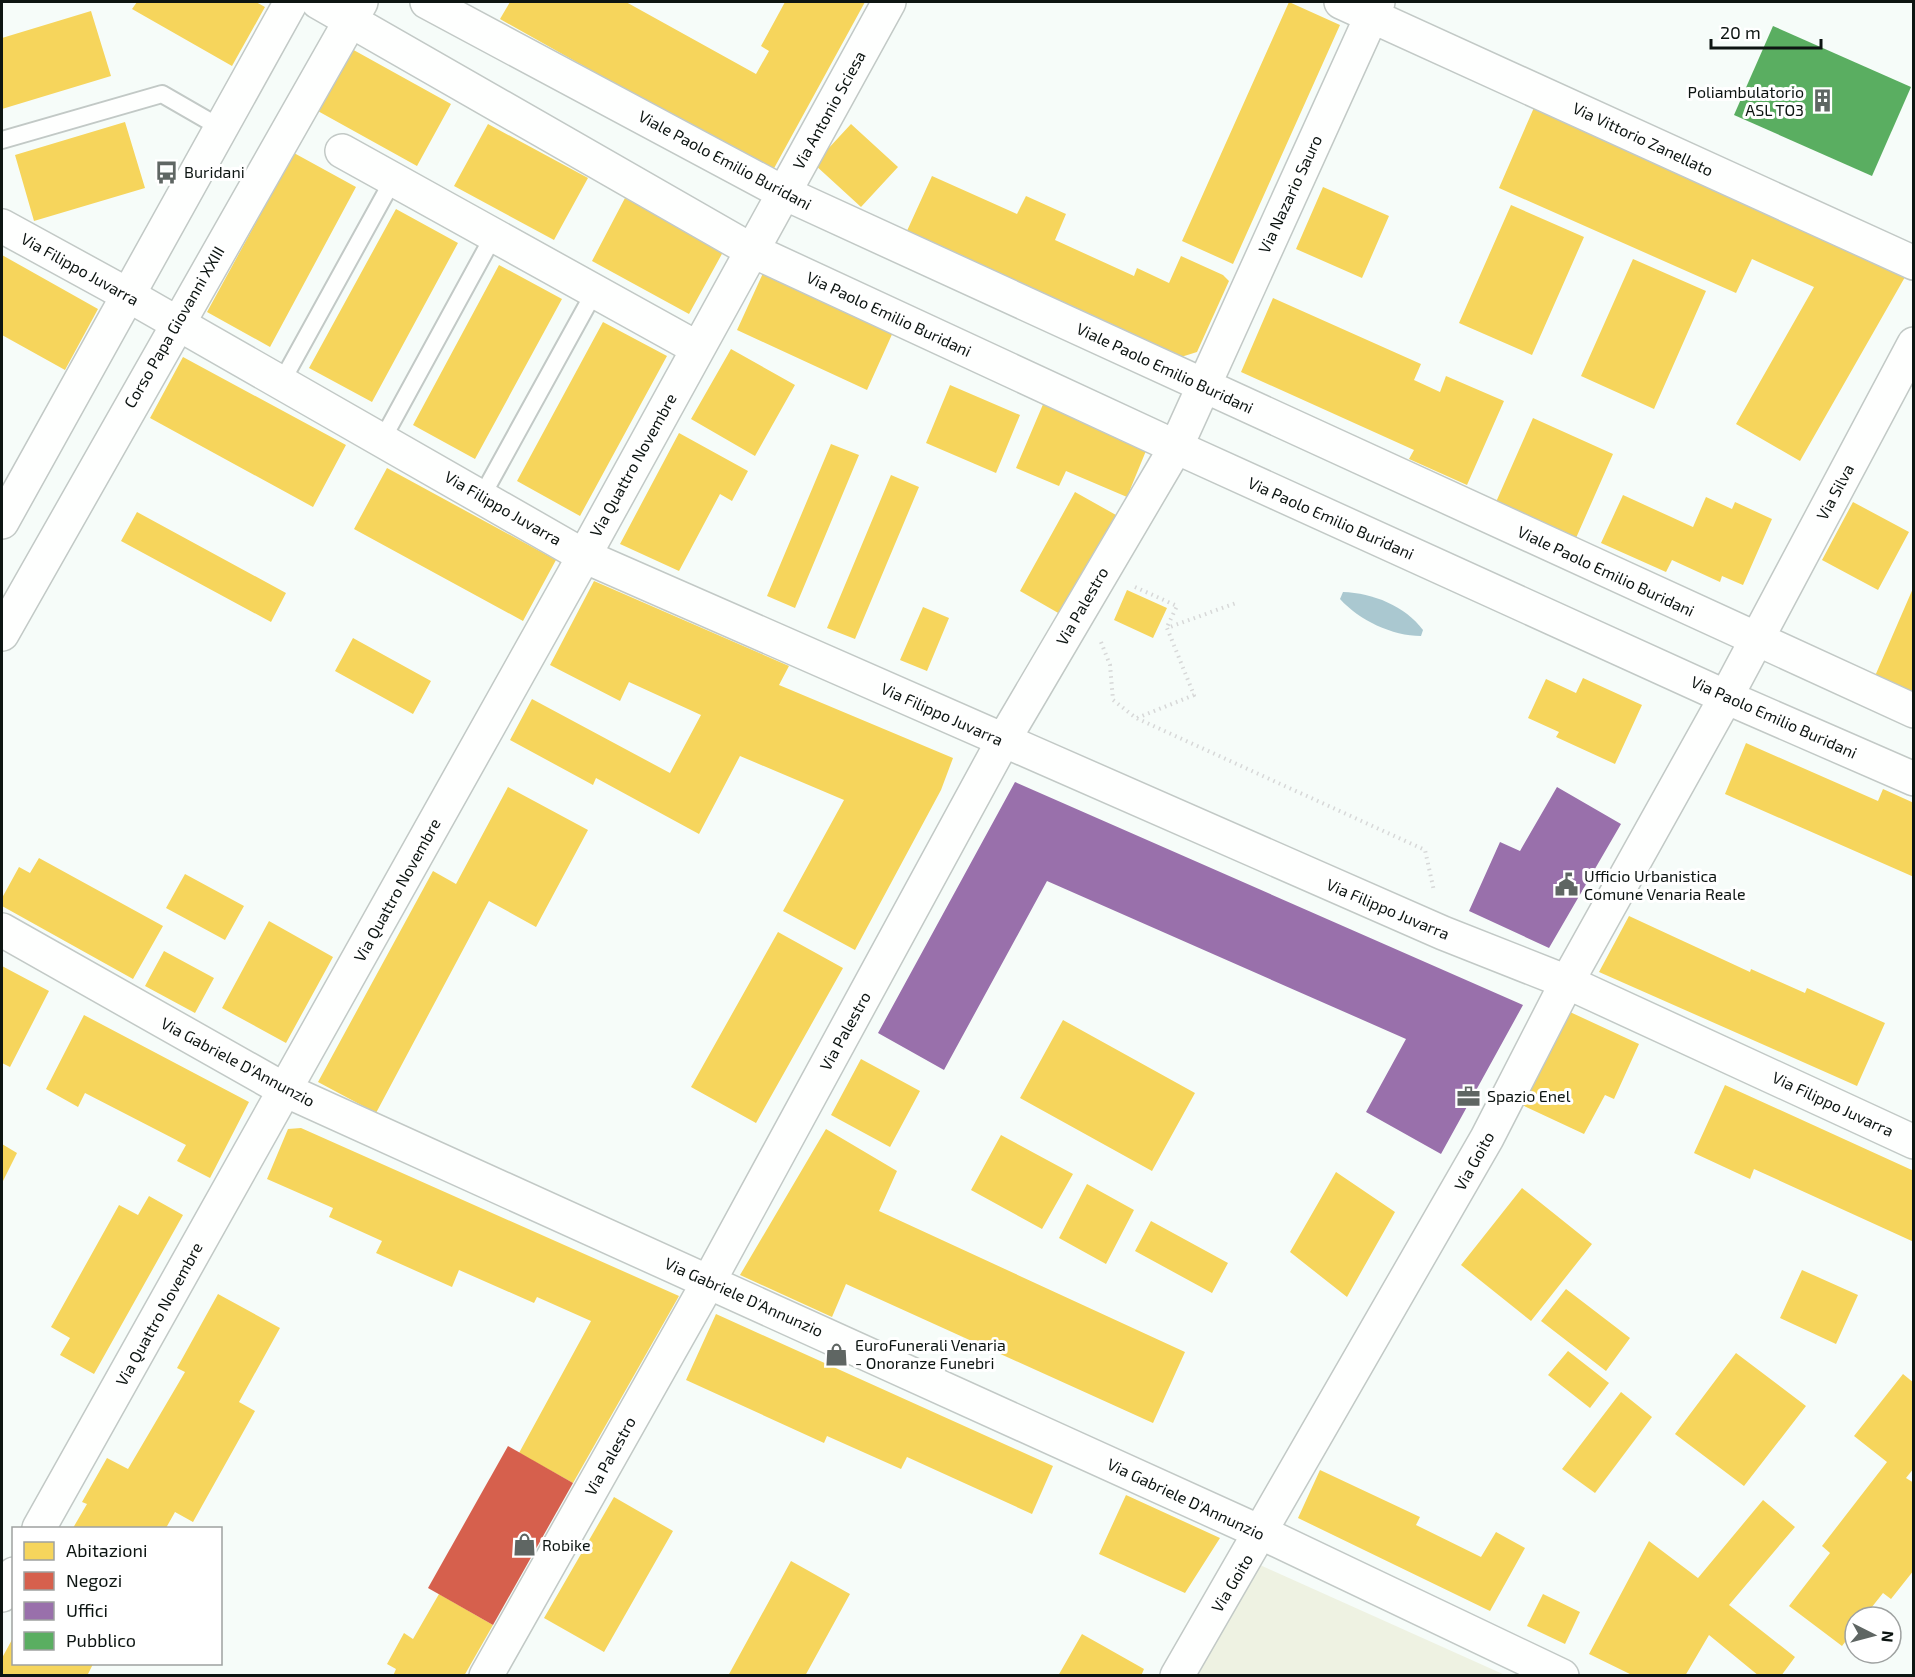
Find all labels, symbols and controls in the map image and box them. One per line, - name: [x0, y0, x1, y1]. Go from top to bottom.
- scale bar: [1711, 12, 1820, 50]
- text: 20 m: [1720, 21, 1761, 43]
- street label: Via Antonio Sciesa: [788, 47, 869, 172]
- place label: Poliambulatorio ASL TO3: [1688, 82, 1804, 119]
- building icon: Poliambulatorio ASL TO3: [1809, 88, 1835, 114]
- street label: Via Vittorio Zanellato: [1570, 98, 1717, 179]
- street label: Viale Paolo Emilio Buridani: [636, 106, 815, 213]
- street label: Via Nazario Sauro: [1254, 132, 1325, 256]
- bus stop icon: Buridani: [153, 159, 179, 185]
- place label: Buridani: [184, 162, 245, 181]
- street label: Via Filippo Juvarra: [18, 228, 142, 309]
- street label: Corso Papa Giovanni XXIII: [119, 242, 228, 411]
- street label: Via Paolo Emilio Buridani: [804, 267, 975, 360]
- street label: Viale Paolo Emilio Buridani: [1074, 318, 1257, 417]
- street label: Via Quattro Novembre: [585, 390, 681, 540]
- street label: Via Silva: [1812, 461, 1857, 523]
- street label: Via Filippo Juvarra: [441, 466, 565, 549]
- street label: Via Paolo Emilio Buridani: [1245, 472, 1417, 563]
- street label: Viale Paolo Emilio Buridani: [1515, 521, 1698, 620]
- street label: Via Palestro: [1052, 563, 1112, 648]
- street label: Via Paolo Emilio Buridani: [1688, 671, 1860, 762]
- street label: Via Filippo Juvarra: [878, 678, 1006, 749]
- street label: Via Quattro Novembre: [349, 815, 445, 965]
- place label: Ufficio Urbanistica Comune Venaria Reale: [1584, 866, 1746, 903]
- public building icon: Ufficio Urbanistica Comune Venaria Reale: [1553, 872, 1579, 898]
- street label: Via Filippo Juvarra: [1324, 874, 1452, 943]
- street label: Via Palestro: [815, 988, 874, 1073]
- street label: Via Gabriele D'Annunzio: [158, 1013, 318, 1110]
- street label: Via Filippo Juvarra: [1770, 1067, 1897, 1140]
- office icon: Spazio Enel: [1456, 1083, 1482, 1109]
- place label: Spazio Enel: [1487, 1086, 1571, 1105]
- street label: Via Goito: [1450, 1128, 1497, 1194]
- street label: Via Quattro Novembre: [111, 1239, 207, 1389]
- street label: Via Gabriele D'Annunzio: [662, 1253, 826, 1340]
- place label: EuroFunerali Venaria - Onoranze Funebri: [855, 1335, 1006, 1372]
- shop icon: EuroFunerali Venaria - Onoranze Funebri: [824, 1341, 850, 1367]
- street label: Via Palestro: [580, 1413, 639, 1498]
- street label: Via Gabriele D'Annunzio: [1104, 1454, 1268, 1543]
- legend: [12, 1527, 222, 1665]
- shop icon: Robike: [511, 1532, 537, 1558]
- place label: Robike: [542, 1535, 590, 1554]
- text: Abitazioni: [66, 1539, 147, 1561]
- street label: Via Goito: [1207, 1550, 1256, 1615]
- text: Negozi: [66, 1569, 122, 1591]
- text: Uffici: [66, 1599, 108, 1621]
- north arrow: [1843, 1605, 1903, 1665]
- text: Pubblico: [66, 1629, 136, 1651]
- text: N: [1878, 1630, 1898, 1643]

